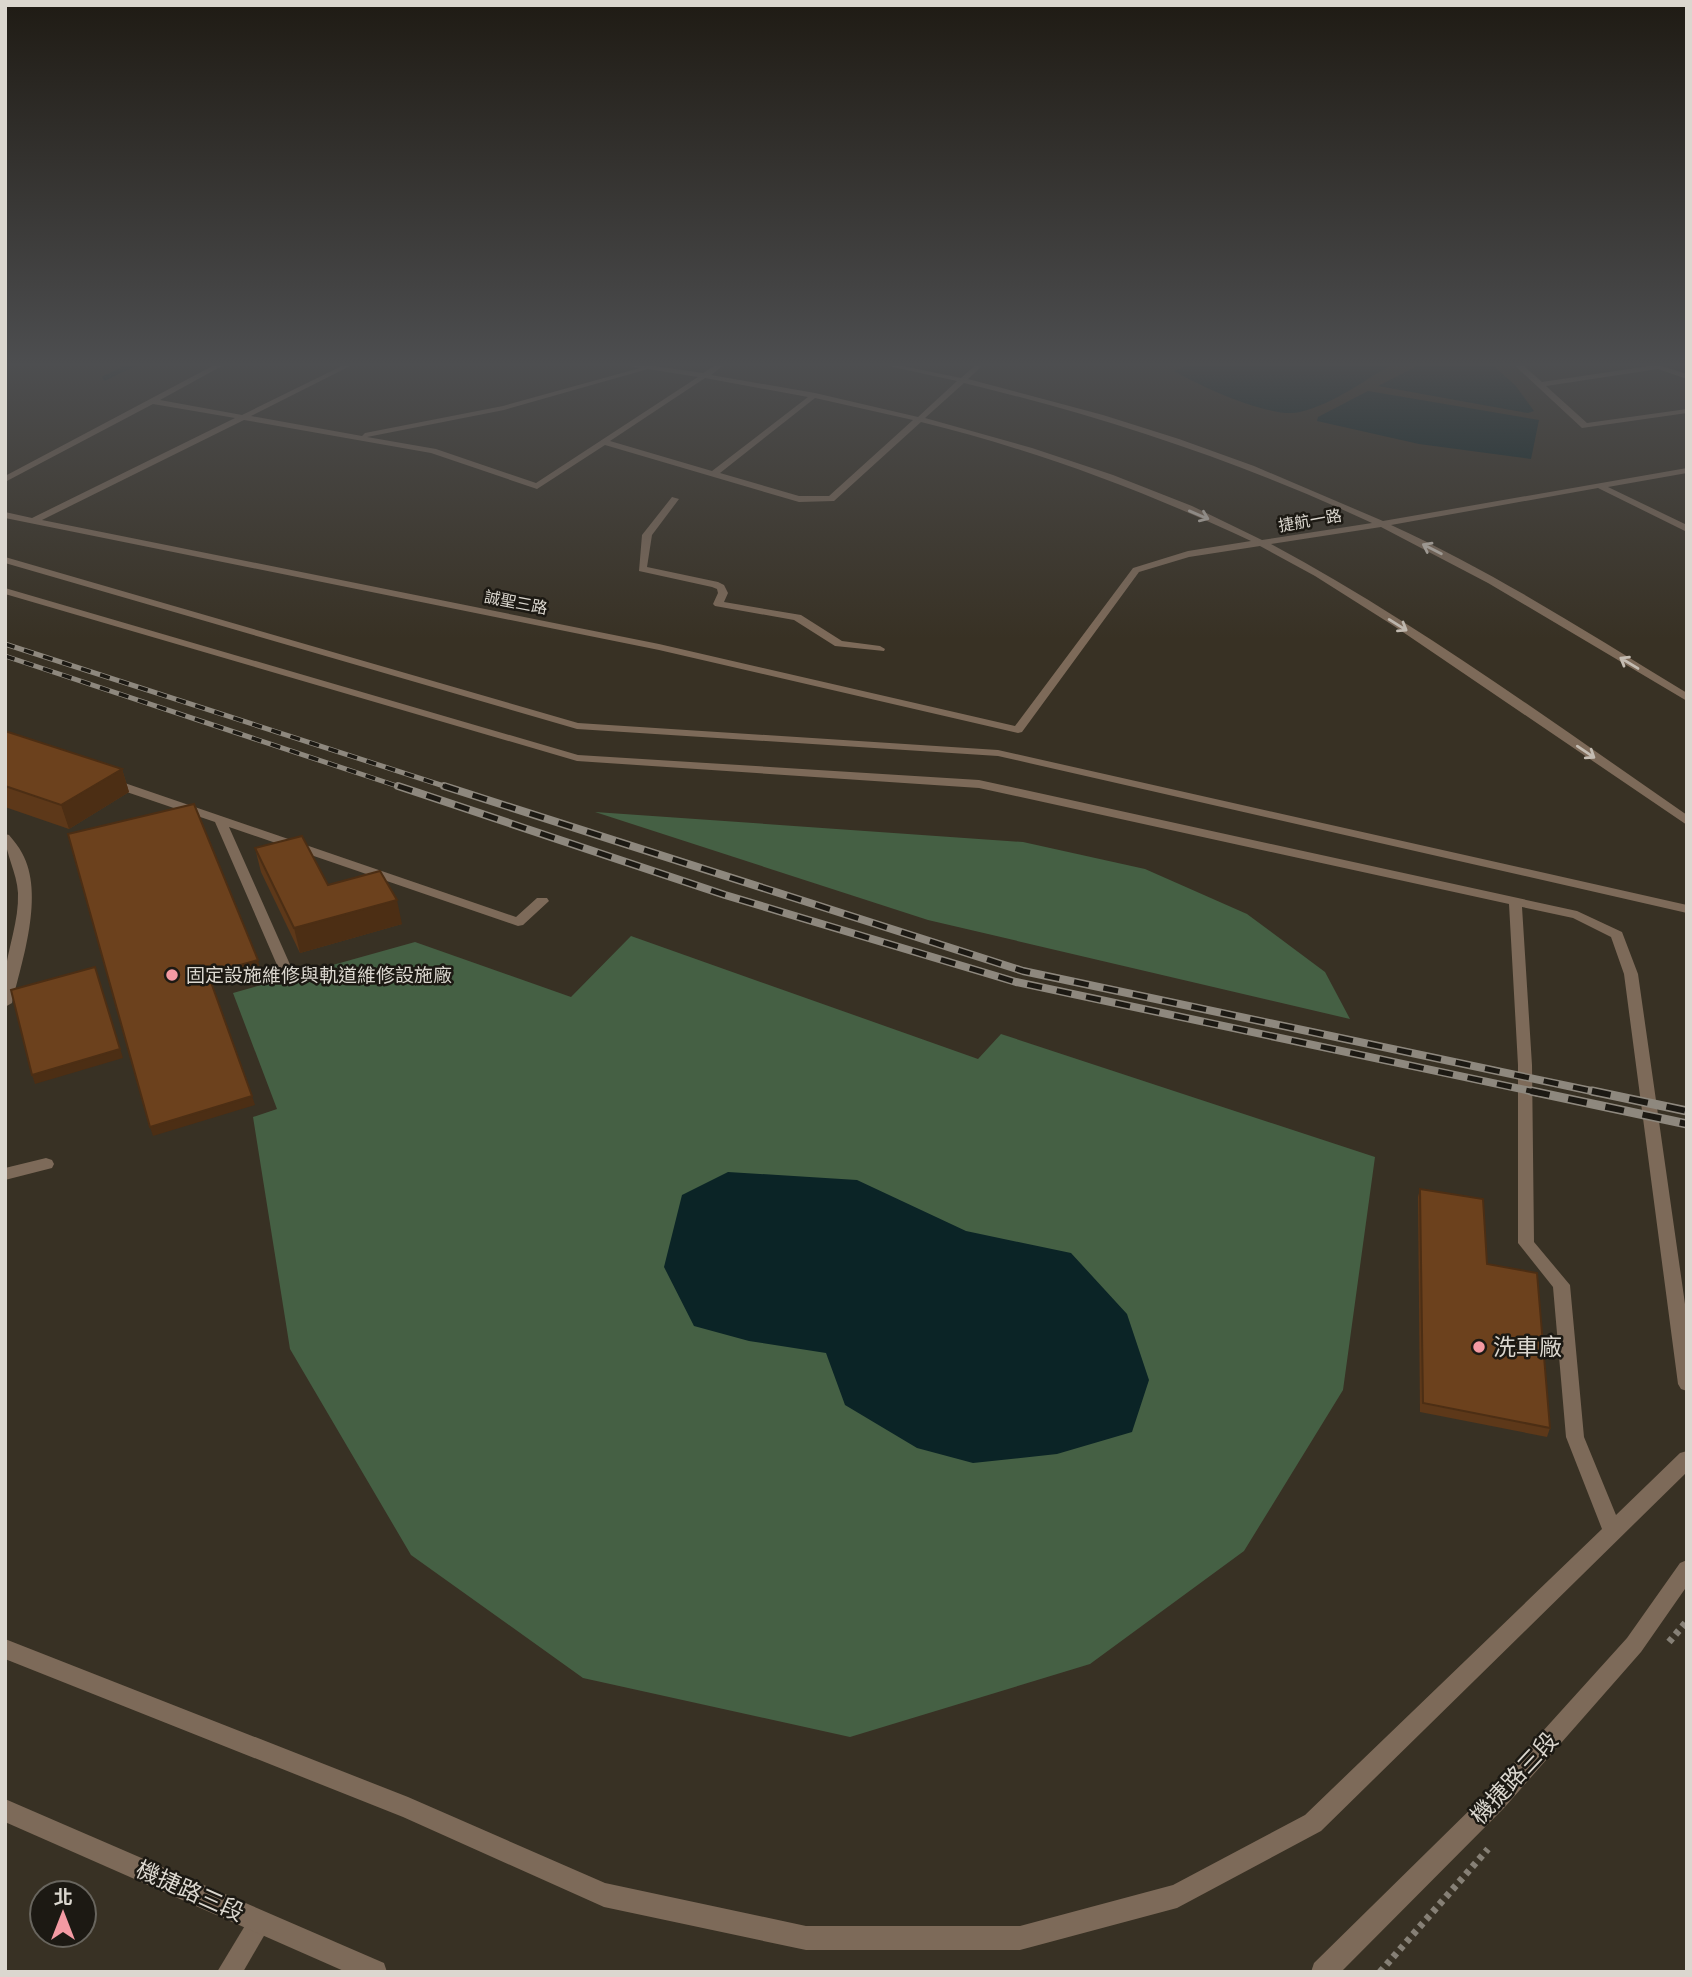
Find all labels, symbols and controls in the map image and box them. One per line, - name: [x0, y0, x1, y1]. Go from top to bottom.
- street label: 捷航一路: [1277, 505, 1343, 536]
- one-way arrow: [1188, 509, 1209, 522]
- one-way arrow: [1422, 541, 1443, 555]
- street label: 誠聖三路: [482, 586, 549, 619]
- one-way arrow: [1387, 618, 1407, 632]
- one-way arrow: [1619, 655, 1639, 669]
- one-way arrow: [1576, 745, 1596, 759]
- place label: 固定設施維修與軌道維修設施廠: [186, 963, 452, 988]
- marker: 固定設施維修與軌道維修設施廠: [164, 967, 180, 983]
- place label: 洗車廠: [1493, 1332, 1562, 1362]
- marker: 洗車廠: [1471, 1339, 1487, 1355]
- street label: 機捷路三段: [1464, 1726, 1564, 1830]
- street label: 機捷路三段: [131, 1854, 249, 1928]
- north arrow: [28, 1879, 98, 1949]
- text: 北: [53, 1885, 73, 1910]

